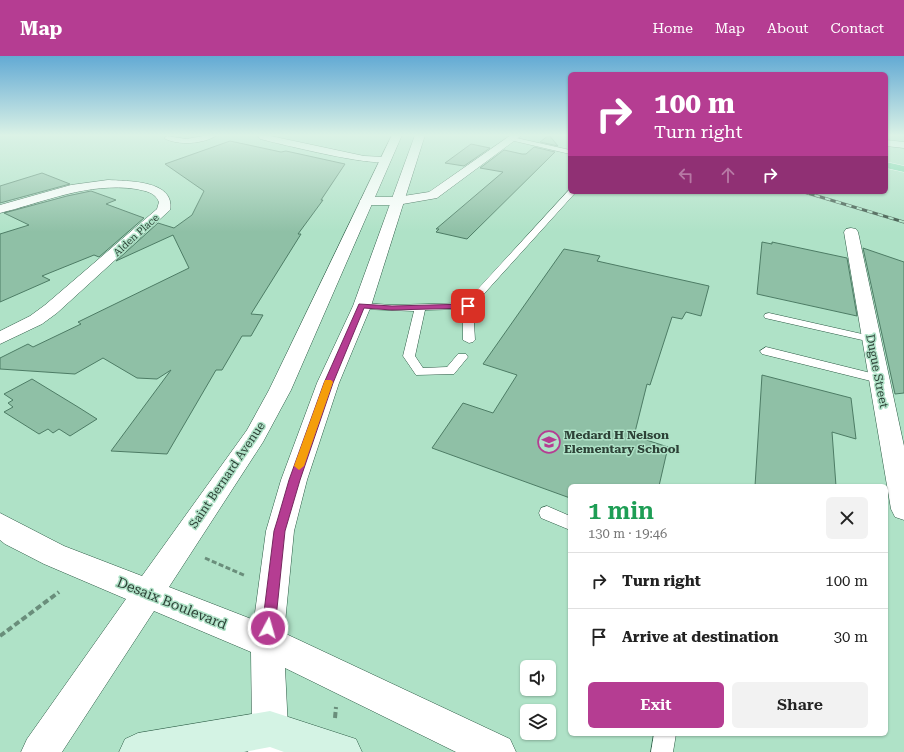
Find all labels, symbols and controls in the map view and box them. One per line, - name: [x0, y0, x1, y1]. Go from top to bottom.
- text: Map: [20, 17, 62, 40]
- text: Home: [652, 20, 693, 36]
- text: Map: [715, 20, 745, 36]
- text: About: [767, 20, 809, 36]
- text: Contact: [831, 20, 884, 36]
- text: 100 m: [654, 87, 735, 120]
- icon: right: [588, 88, 640, 140]
- text: Turn right: [654, 121, 742, 142]
- icon: left: [675, 164, 697, 186]
- icon: ahead: [717, 164, 739, 186]
- icon: right: [759, 164, 781, 186]
- street label: Alden Place: [111, 212, 161, 258]
- pin: [451, 289, 485, 323]
- icon: arrive: [457, 295, 479, 317]
- street label: Dugue Street: [863, 333, 891, 410]
- street label: Saint Bernard Avenue: [186, 419, 268, 531]
- place label: Medard H Nelson Elementary School: [564, 428, 679, 456]
- school or university icon: Medard H Nelson Elementary School: [536, 429, 562, 455]
- text: 1 min: [588, 497, 654, 525]
- button: close: [826, 497, 868, 539]
- text: 130 m · 19:46: [588, 526, 667, 541]
- icon: right: [588, 570, 610, 592]
- text: Turn right: [622, 572, 701, 590]
- text: 100 m: [825, 572, 868, 590]
- street label: Desaix Boulevard: [115, 574, 230, 632]
- position arrow: [247, 607, 289, 649]
- icon: arrive: [588, 626, 610, 648]
- text: Arrive at destination: [622, 628, 778, 646]
- text: 30 m: [834, 628, 868, 646]
- map controls: [520, 660, 556, 740]
- button: sound: [520, 660, 556, 696]
- button: Exit: [588, 682, 724, 728]
- button: Share: [732, 682, 868, 728]
- button: layers: [520, 704, 556, 740]

